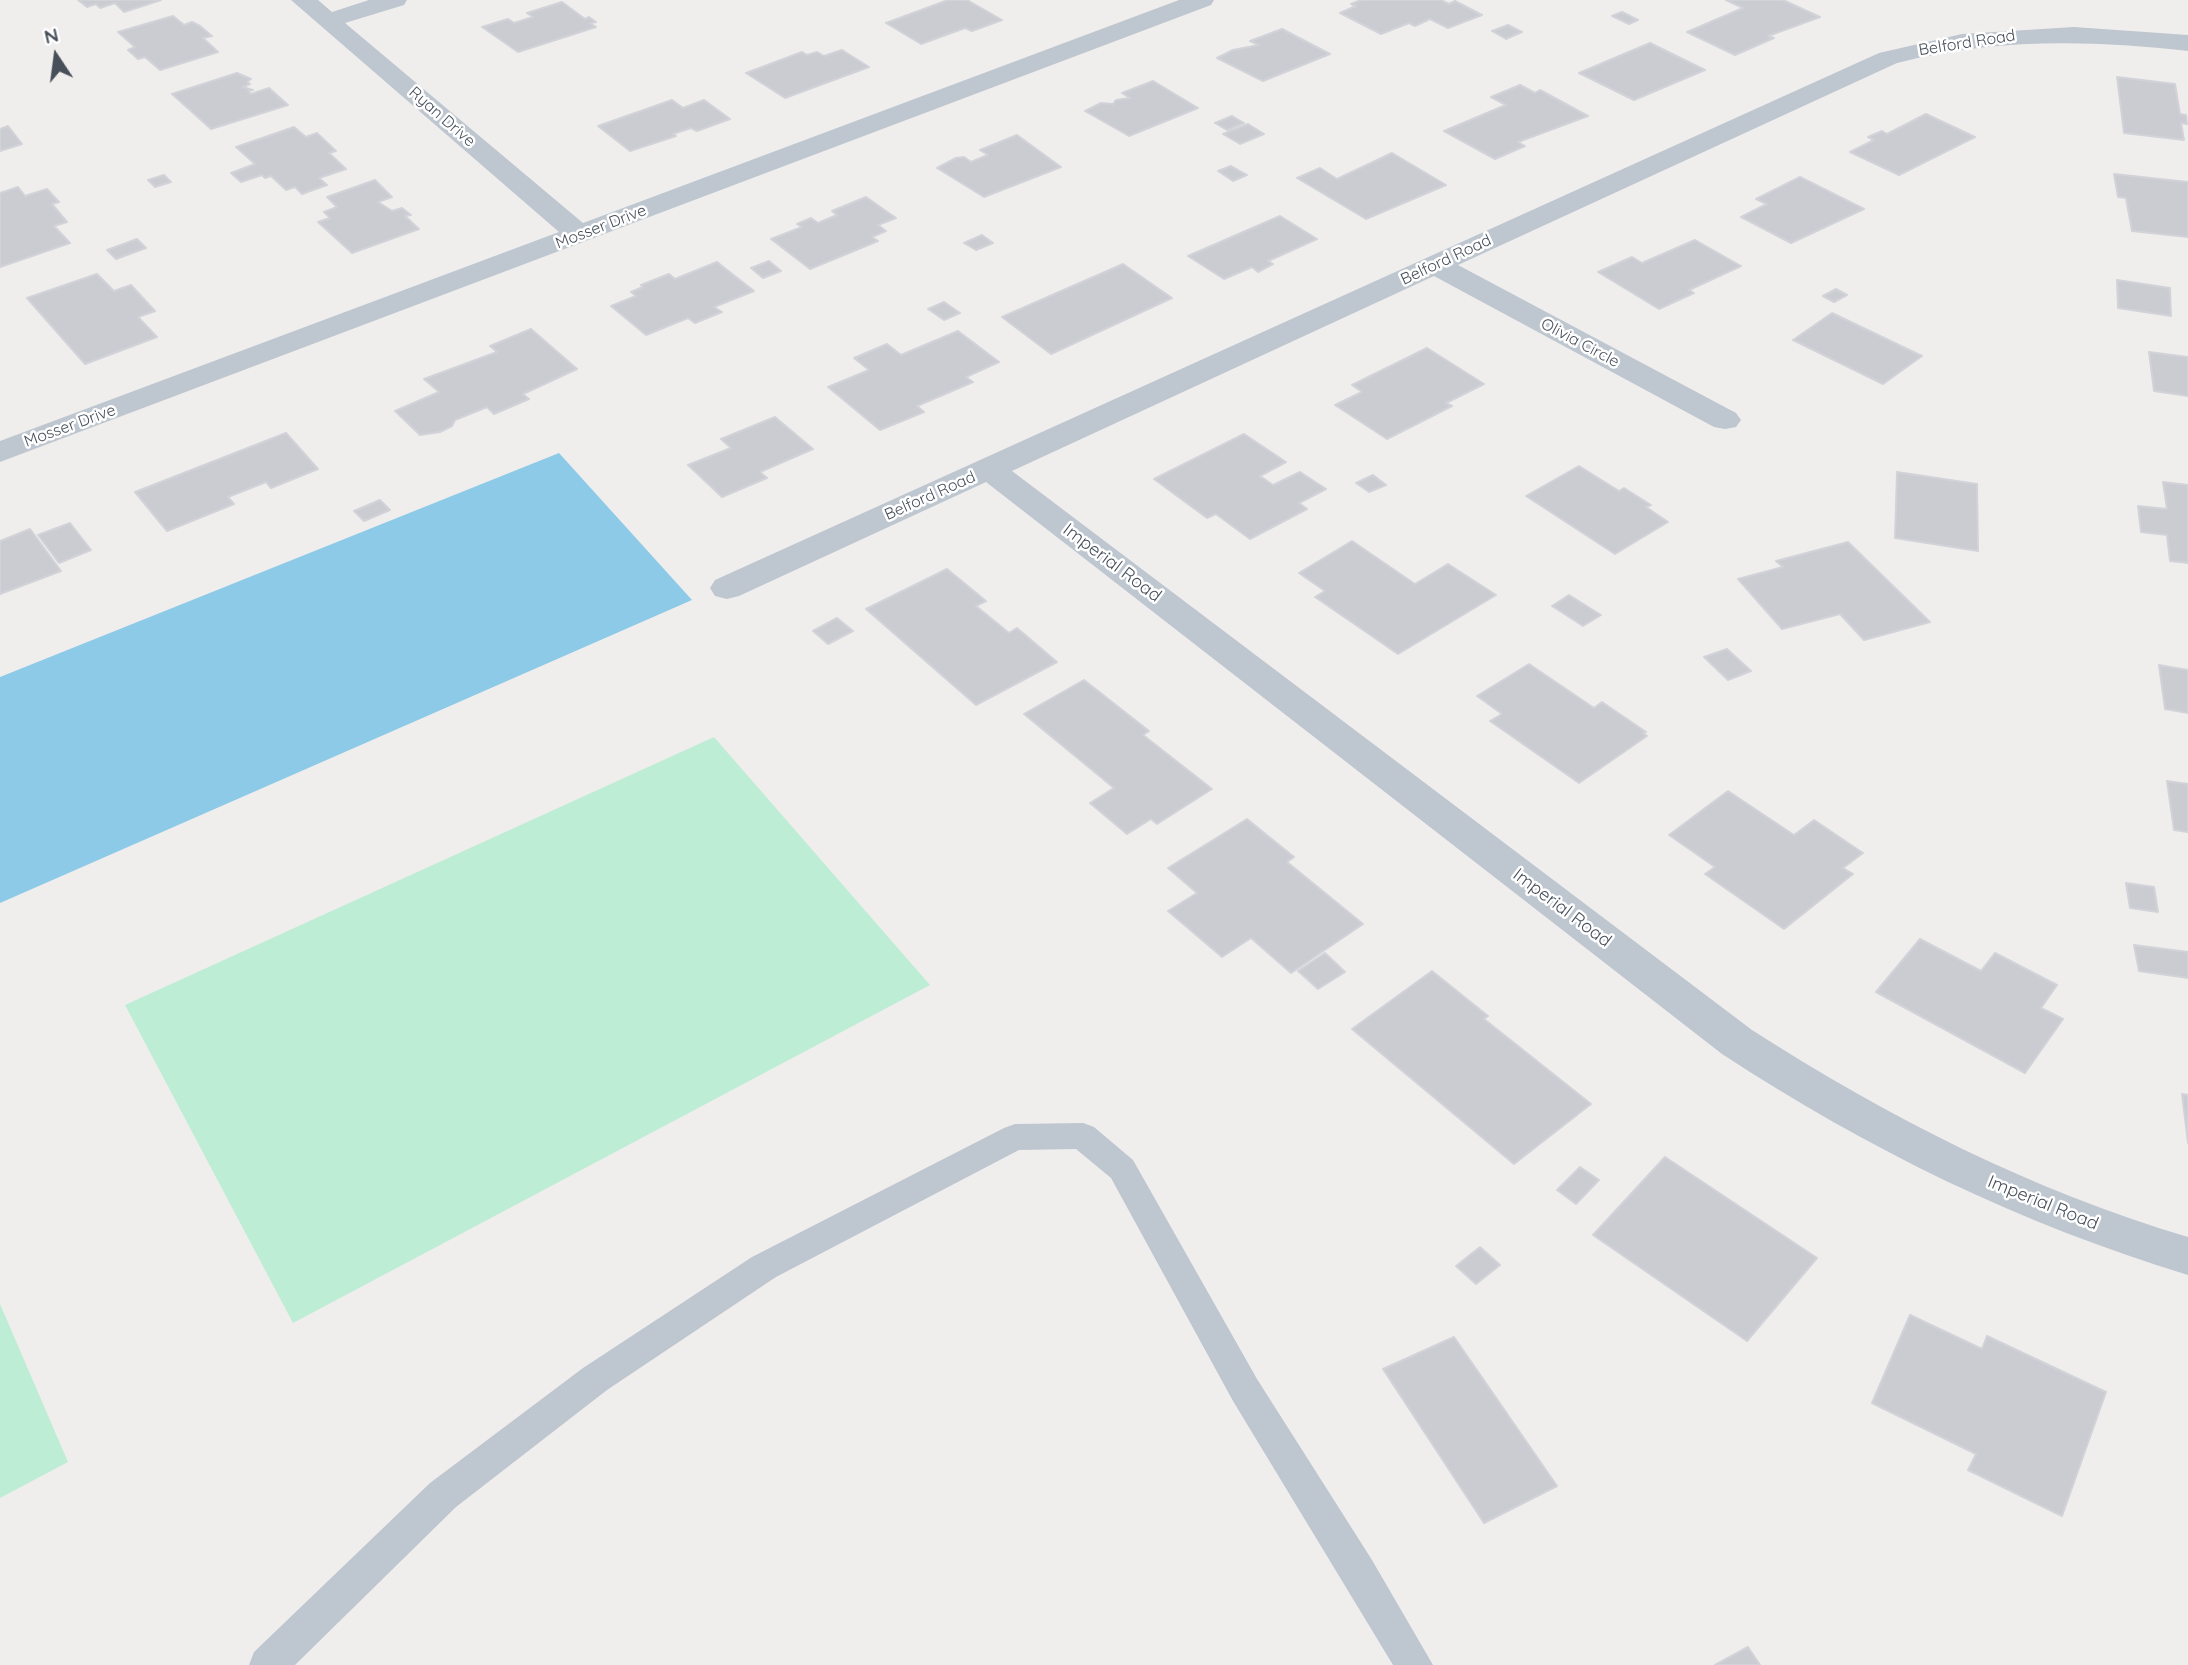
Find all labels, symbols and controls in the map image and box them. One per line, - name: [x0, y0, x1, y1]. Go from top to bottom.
- north arrow: [21, 21, 91, 91]
- text: N: [42, 22, 61, 49]
- street label: Belford Road: [1917, 26, 2017, 60]
- street label: Ryan Drive: [405, 83, 479, 151]
- street label: Mosser Drive: [553, 201, 649, 253]
- street label: Belford Road: [1398, 231, 1494, 289]
- street label: Olivia Circle: [1538, 314, 1622, 372]
- street label: Mosser Drive: [22, 401, 118, 451]
- street label: Belford Road: [882, 467, 978, 525]
- street label: Imperial Road: [1059, 519, 1165, 607]
- street label: Imperial Road: [1509, 864, 1615, 952]
- street label: Imperial Road: [1985, 1171, 2101, 1235]

